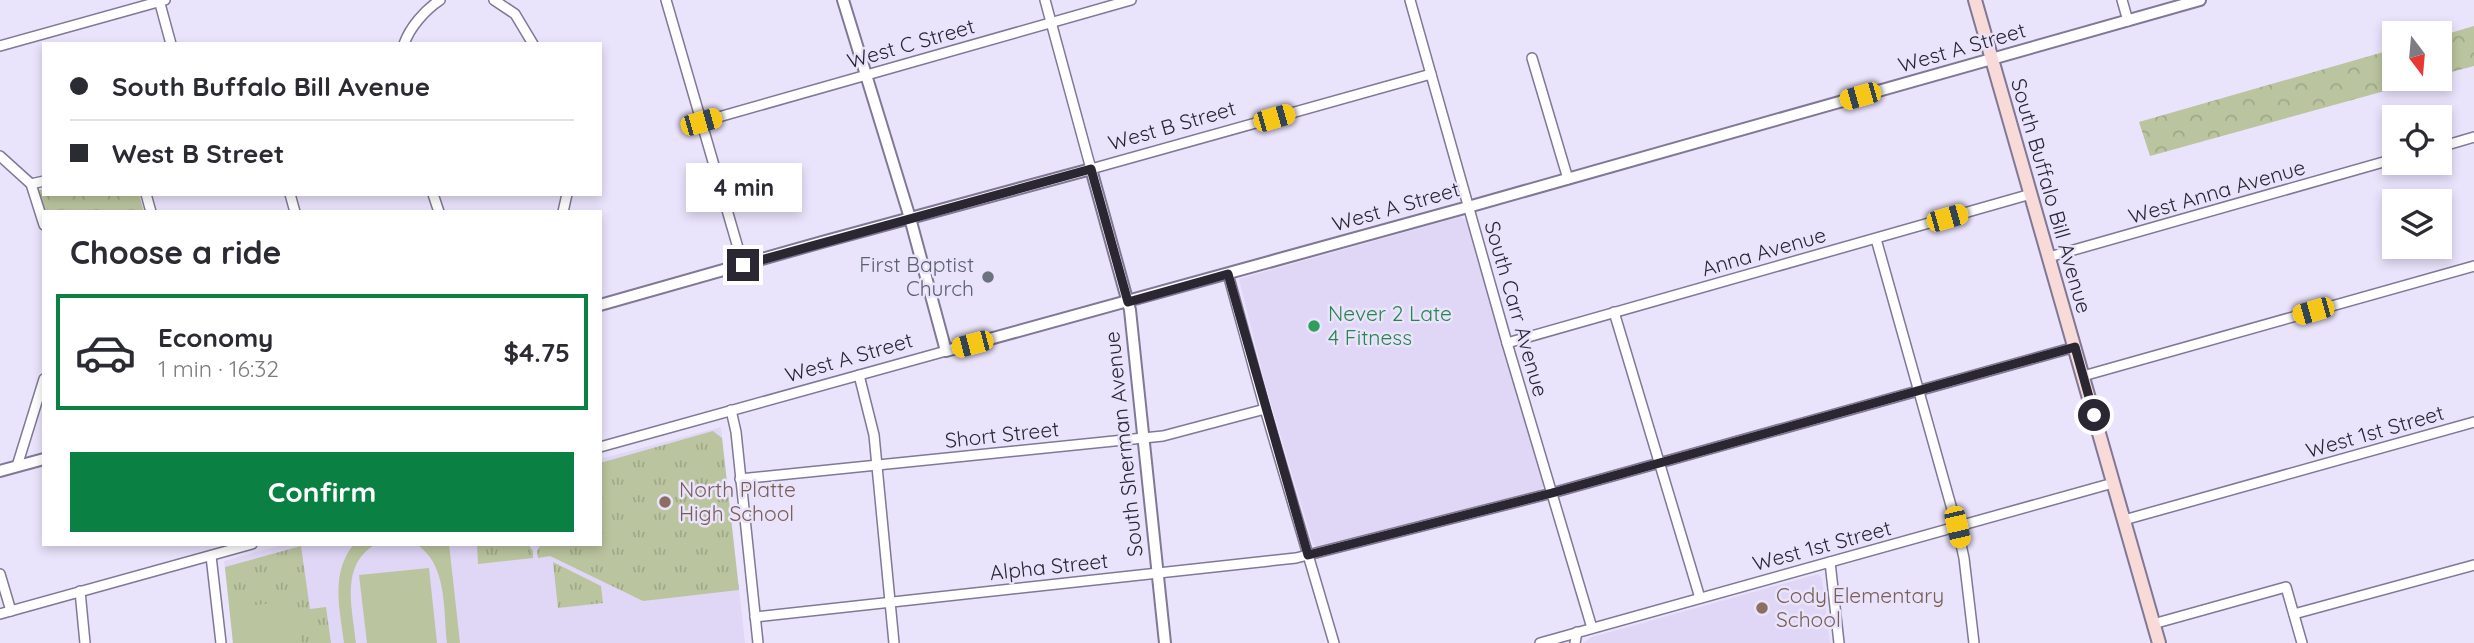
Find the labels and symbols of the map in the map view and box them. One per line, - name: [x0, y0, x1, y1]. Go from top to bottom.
- street label: West C Street: [844, 12, 977, 74]
- street label: West A Street: [1895, 16, 2028, 78]
- north arrow: [2382, 21, 2452, 91]
- street label: South Buffalo Bill Avenue: [2006, 75, 2098, 316]
- car: [1837, 80, 1884, 112]
- street label: West B Street: [1105, 94, 1238, 156]
- car: [1251, 102, 1298, 134]
- car: [678, 106, 725, 138]
- street label: West Anna Avenue: [2125, 153, 2308, 229]
- callout: 4 min: [685, 163, 801, 212]
- street label: West A Street: [1329, 175, 1462, 237]
- car: [1924, 202, 1971, 234]
- street label: South Carr Avenue: [1479, 218, 1554, 399]
- street label: Anna Avenue: [1699, 221, 1829, 281]
- route end: [727, 249, 759, 281]
- place label: First Baptist Church: [859, 251, 974, 301]
- marker: First Baptist Church: [980, 269, 996, 285]
- car: [2290, 295, 2337, 327]
- place label: Never 2 Late 4 Fitness: [1328, 300, 1452, 350]
- marker: Never 2 Late 4 Fitness: [1306, 318, 1322, 334]
- street label: West A Street: [782, 326, 915, 388]
- car: [949, 328, 996, 360]
- street label: South Sherman Avenue: [1098, 330, 1148, 558]
- route start: [2078, 399, 2110, 431]
- street label: West 1st Street: [2303, 399, 2447, 463]
- street label: Short Street: [943, 415, 1060, 453]
- place label: North Platte High School: [679, 476, 796, 526]
- marker: North Platte High School: [657, 494, 673, 510]
- car: [1943, 504, 1972, 550]
- street label: West 1st Street: [1750, 514, 1894, 576]
- street label: Alpha Street: [988, 547, 1109, 585]
- place label: Cody Elementary School: [1776, 582, 1944, 632]
- marker: Cody Elementary School: [1754, 600, 1770, 616]

